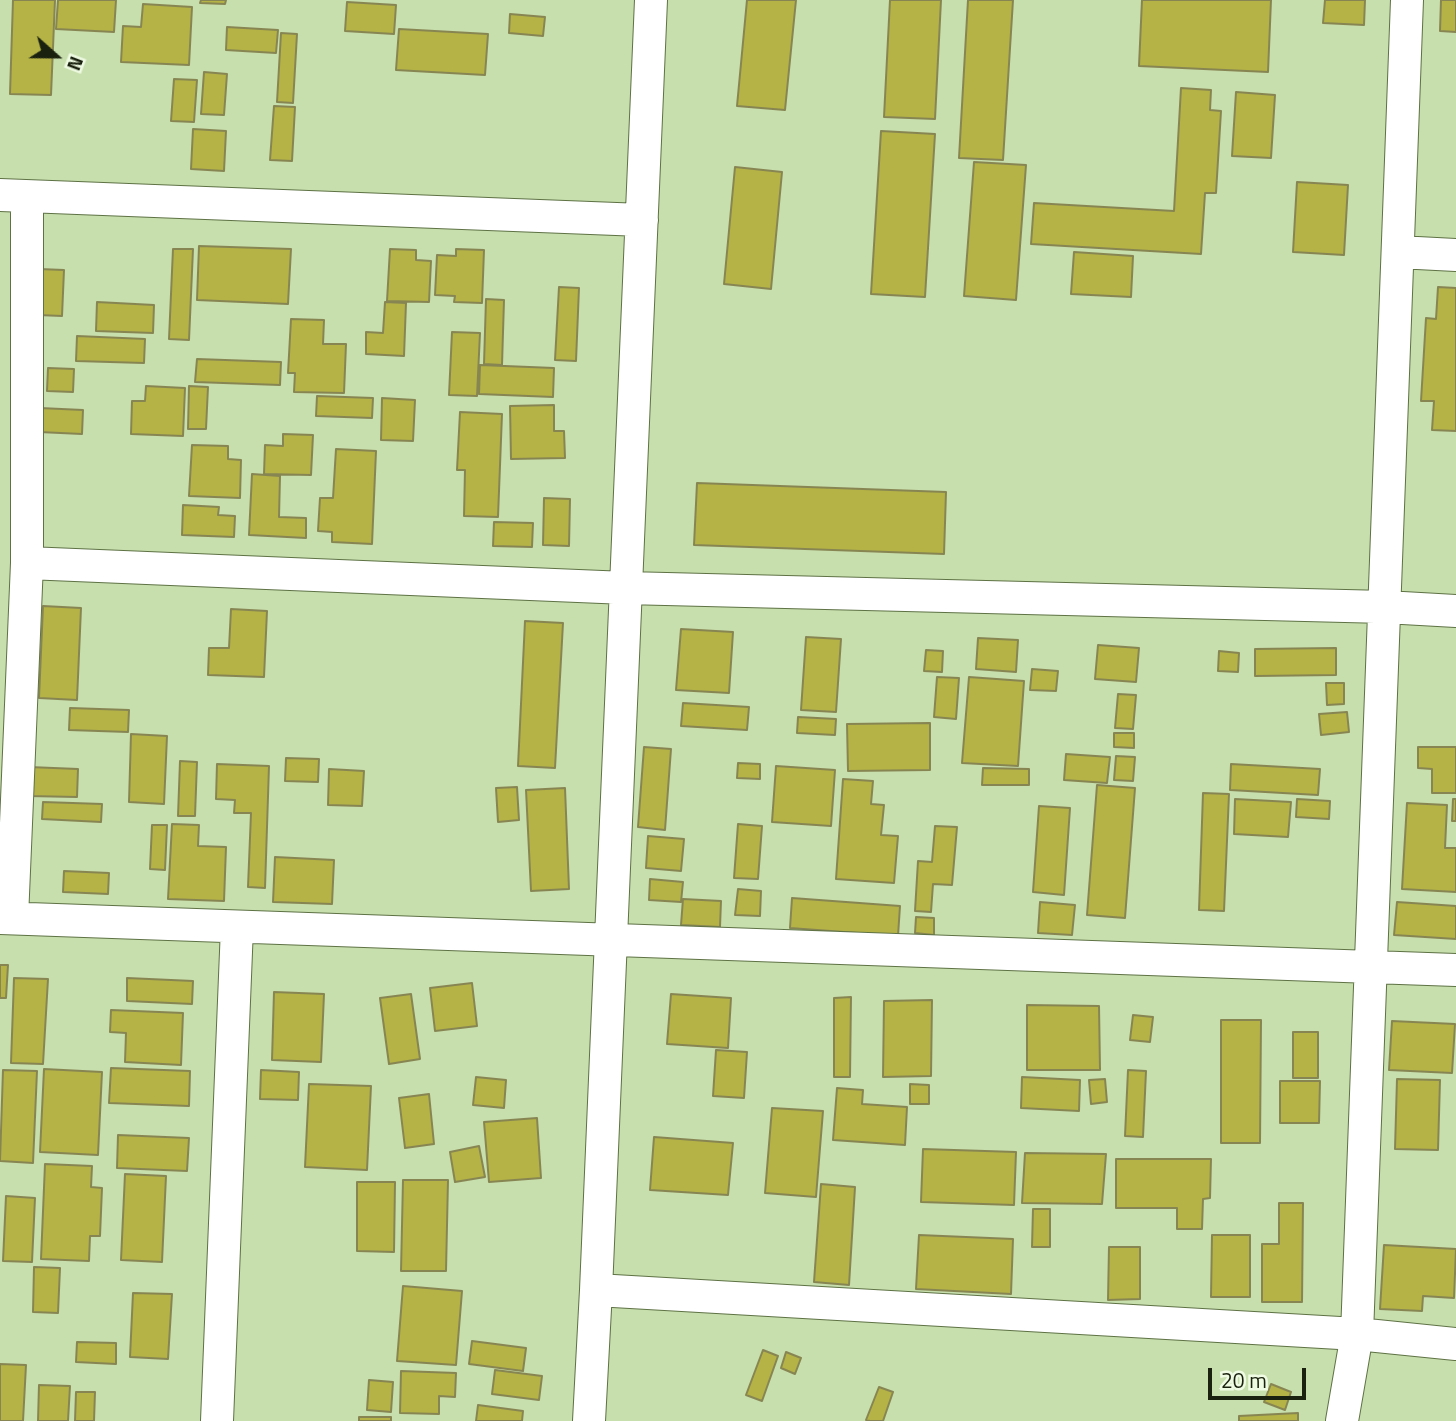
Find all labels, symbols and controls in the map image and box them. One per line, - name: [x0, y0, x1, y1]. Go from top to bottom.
- north arrow: [21, 21, 91, 91]
- text: N: [60, 52, 92, 75]
- scale bar: [1211, 1354, 1309, 1398]
- text: 20 m: [1221, 1364, 1267, 1396]

